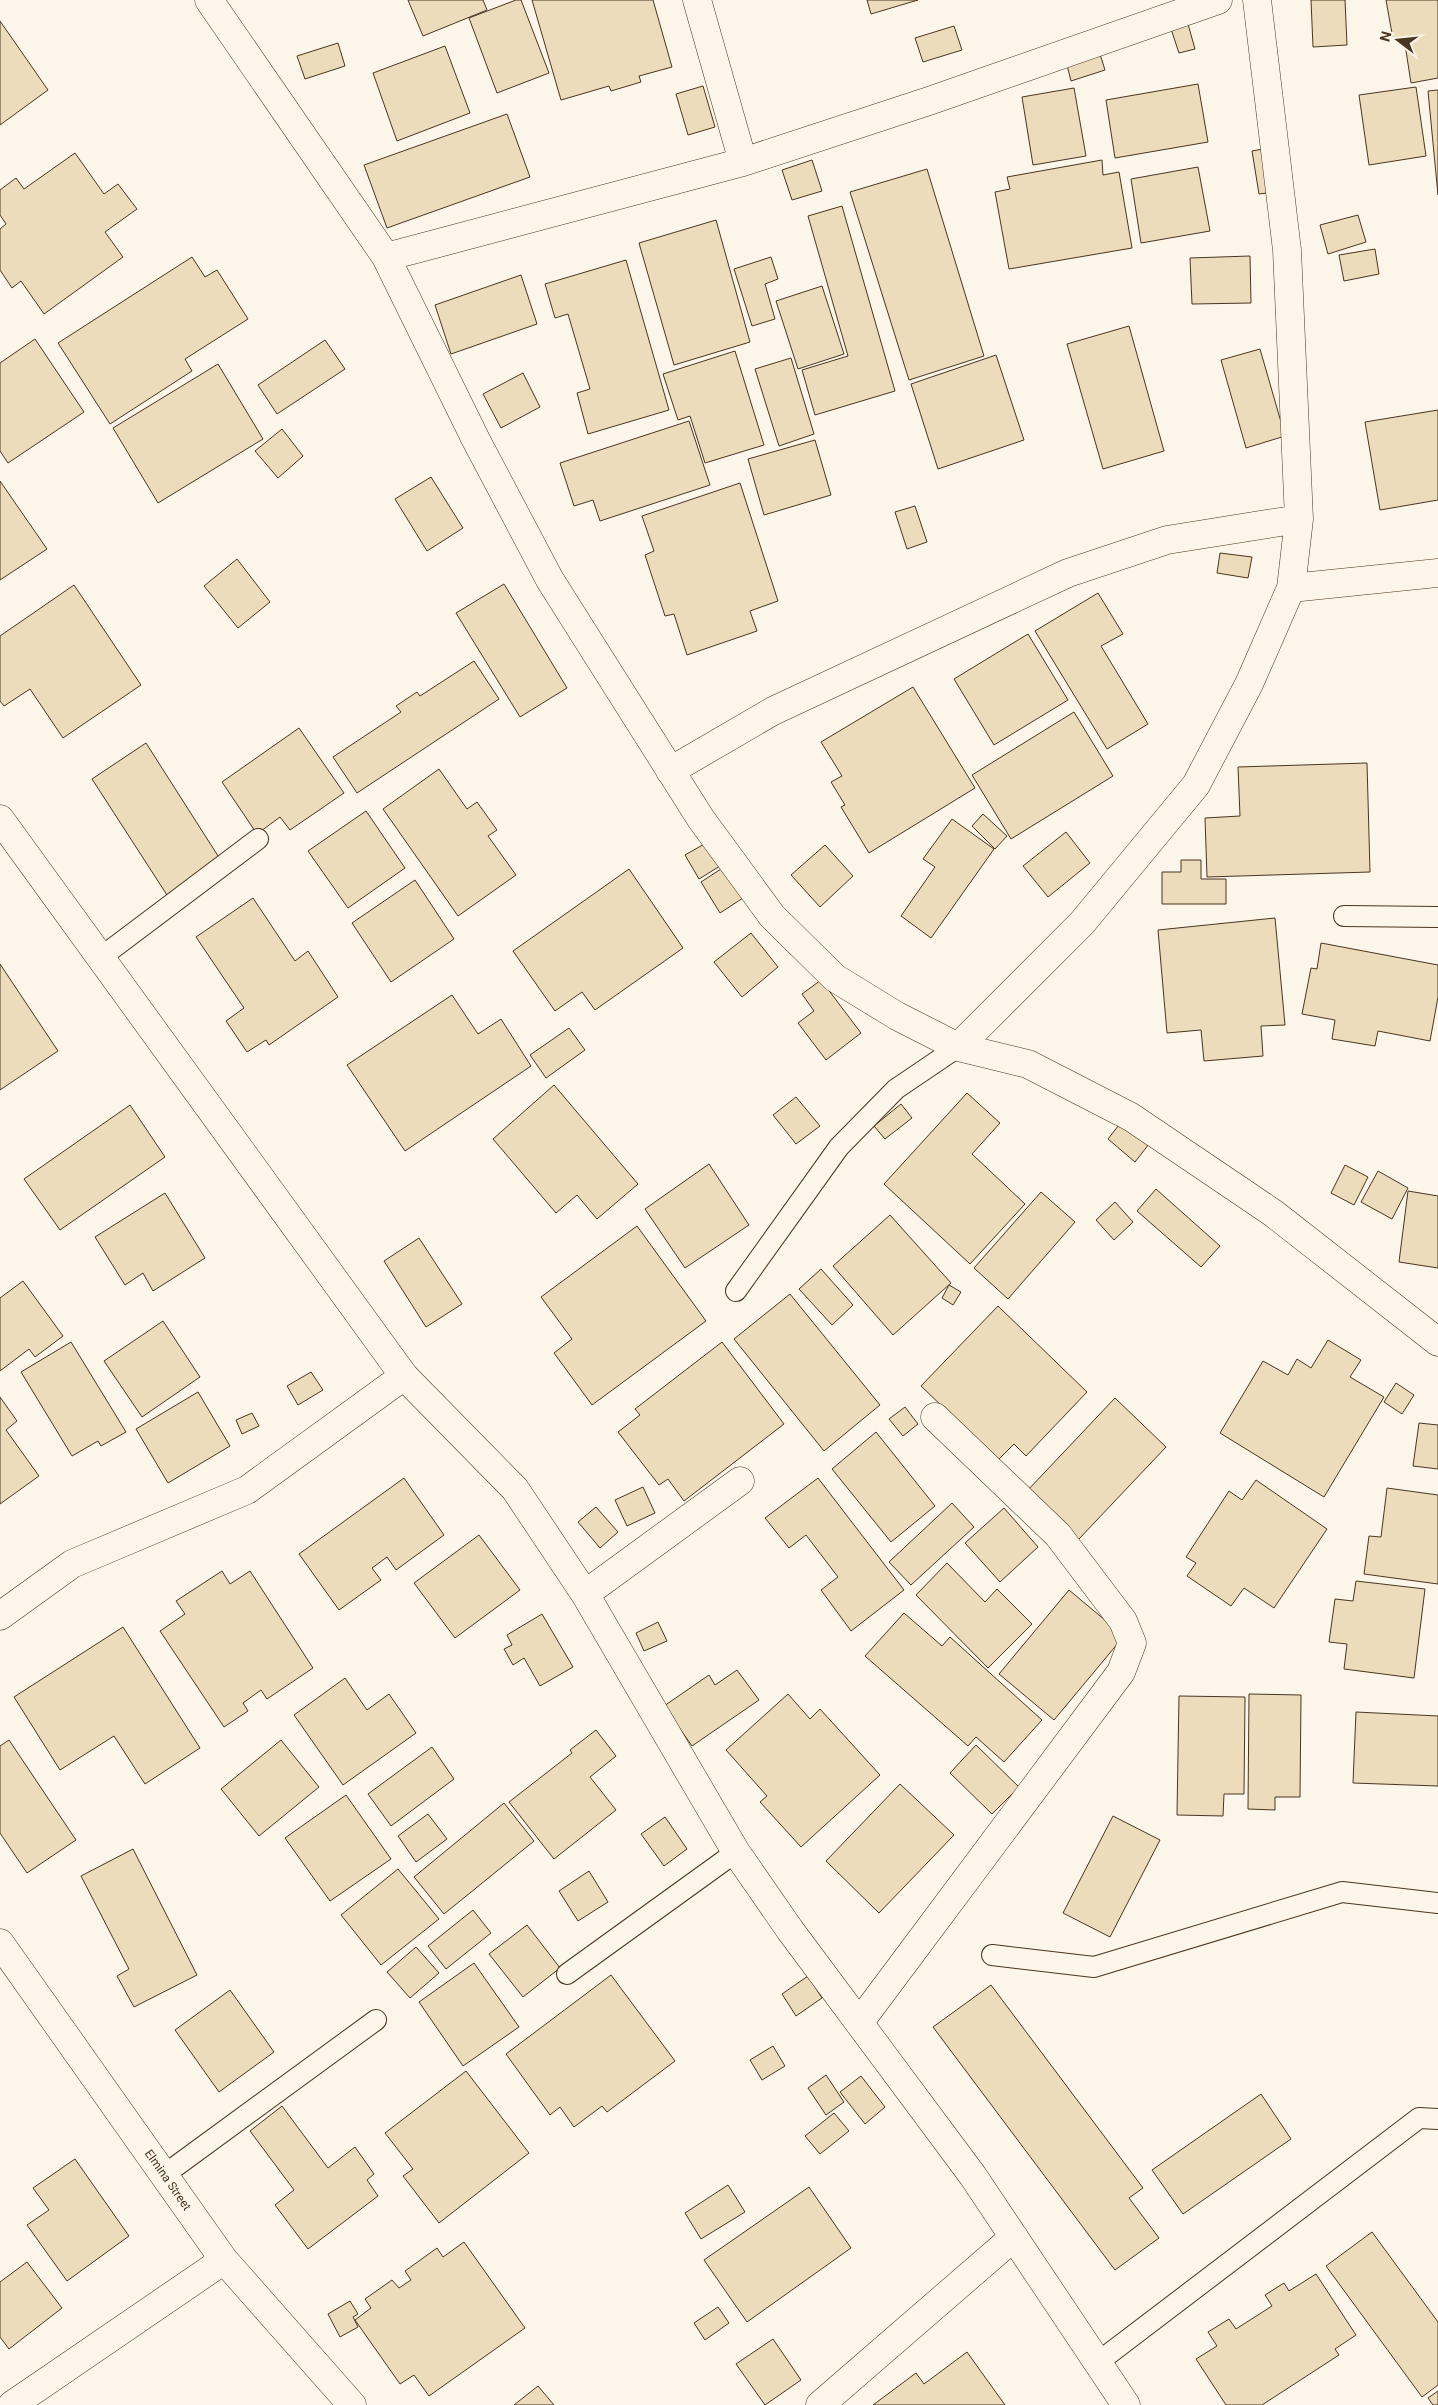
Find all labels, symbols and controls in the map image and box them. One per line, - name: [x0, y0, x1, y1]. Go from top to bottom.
- north arrow: [1373, 15, 1423, 65]
- text: N: [1376, 29, 1395, 43]
- street label: Elmina Street: [142, 2147, 194, 2213]

